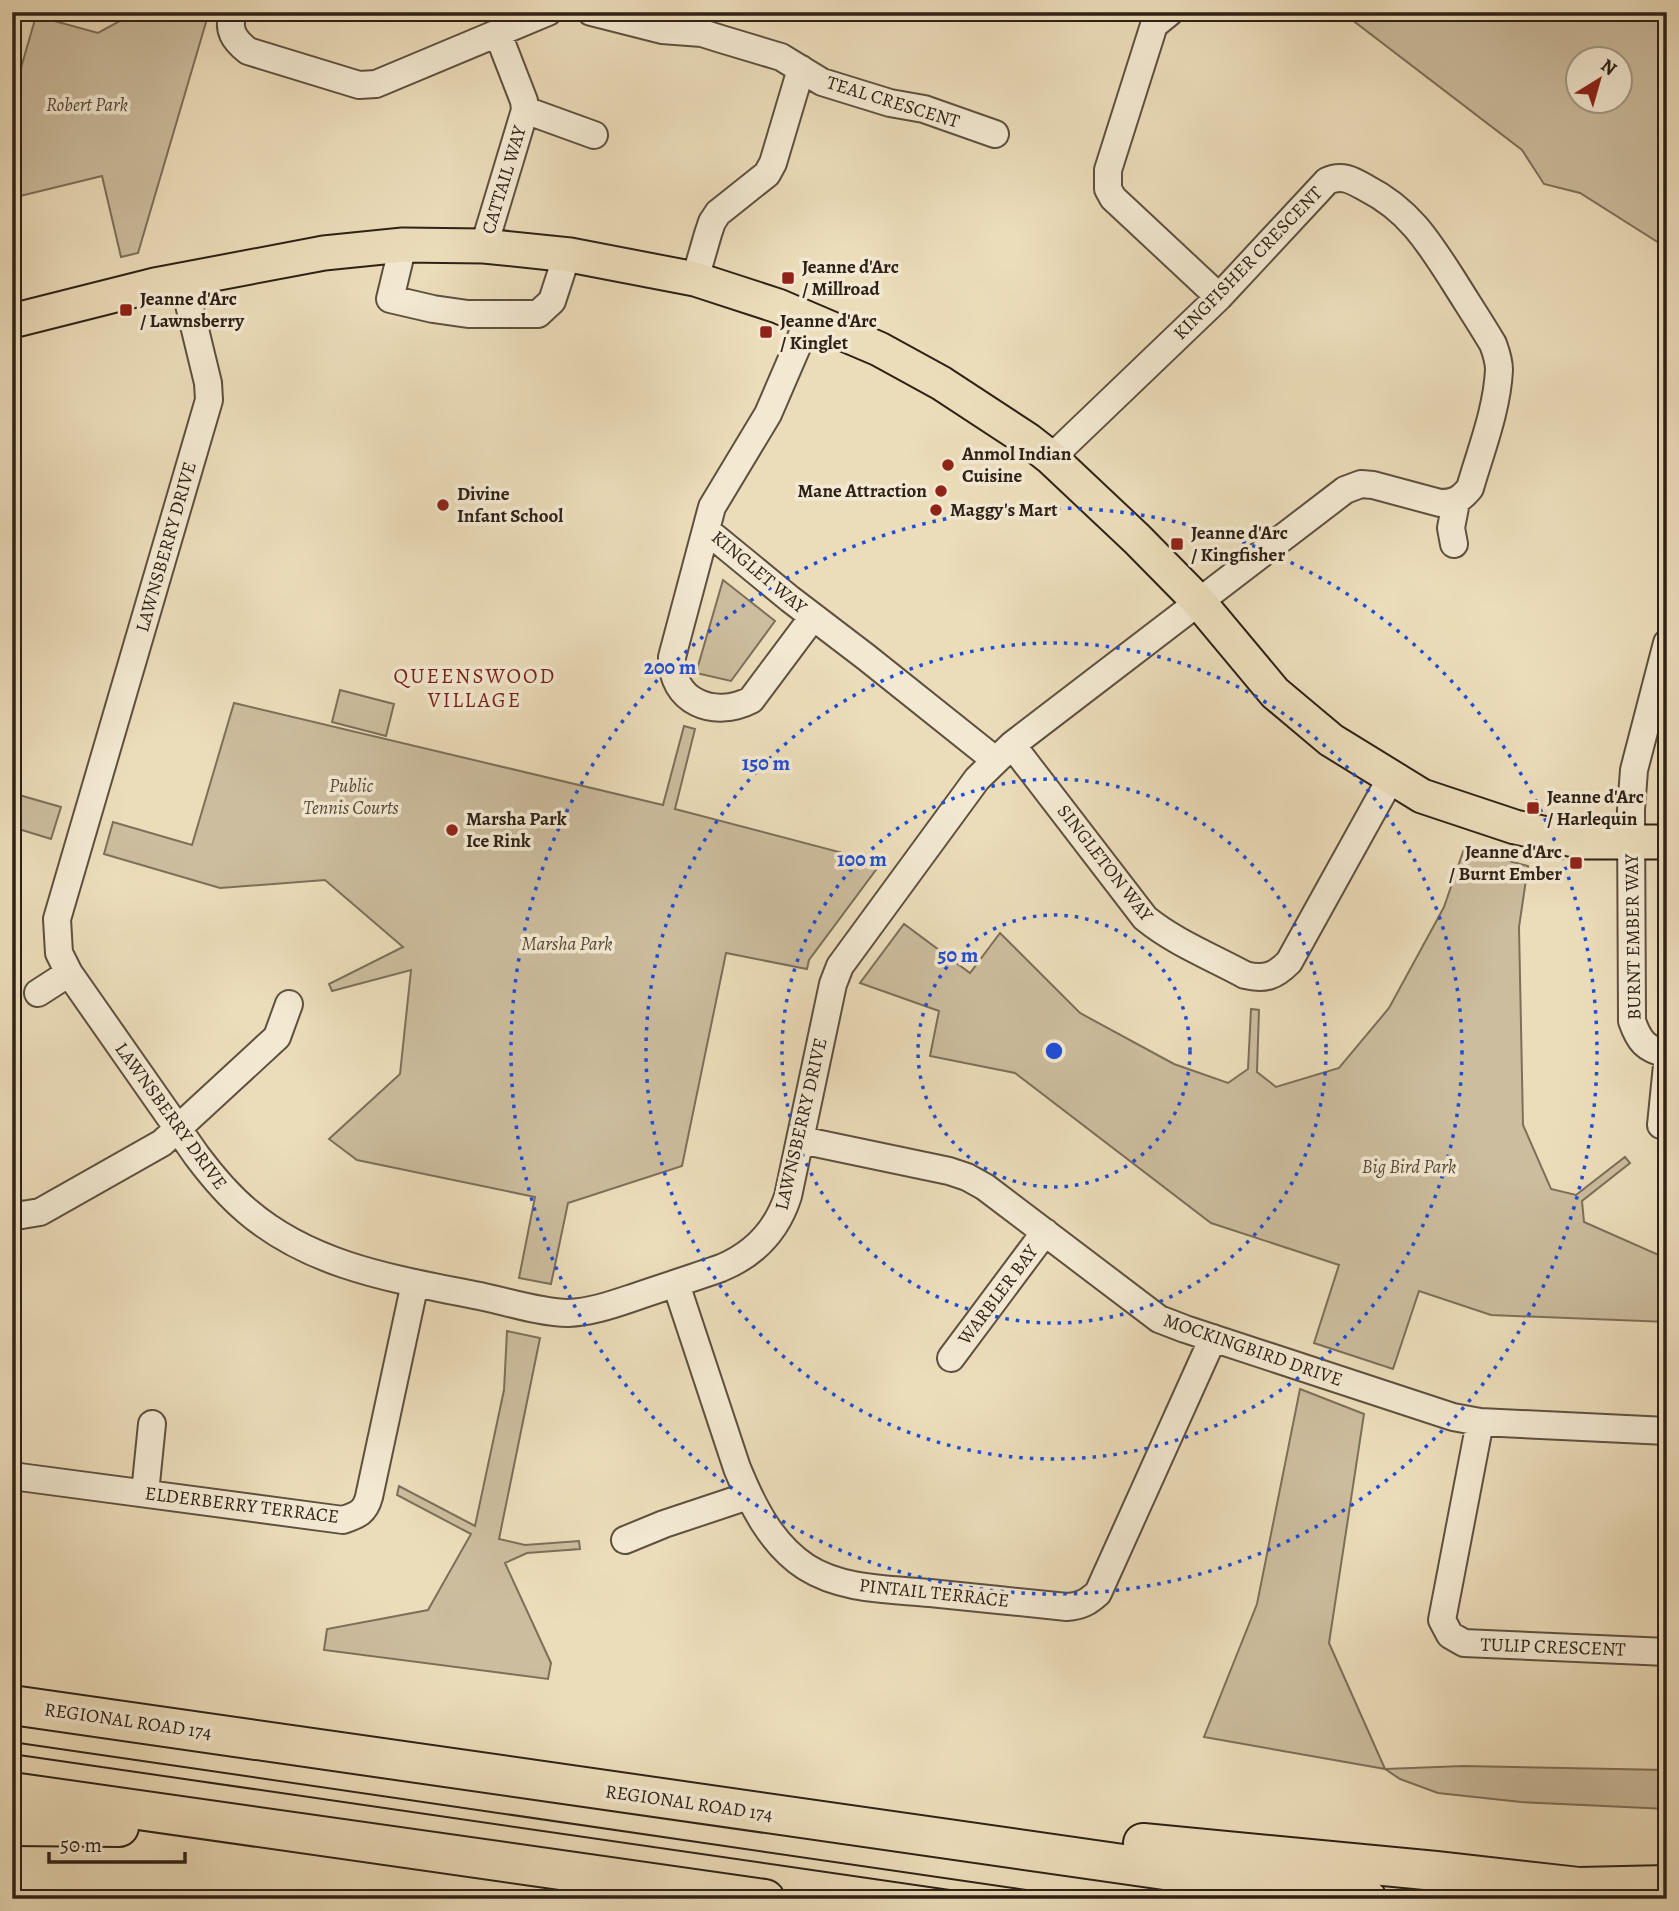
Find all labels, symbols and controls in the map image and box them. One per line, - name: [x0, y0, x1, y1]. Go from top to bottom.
- north arrow: [1564, 46, 1634, 116]
- text: N: [1595, 53, 1622, 82]
- street label: TEAL CRESCENT: [823, 69, 963, 135]
- park label: Robert Park: [46, 92, 128, 118]
- street label: CATTAIL WAY: [475, 122, 533, 237]
- street label: KINGFISHER CRESCENT: [1168, 180, 1329, 346]
- place label: Jeanne d'Arc / Millroad: [802, 254, 899, 302]
- marker: Jeanne d'Arc / Millroad: [780, 270, 796, 286]
- place label: Jeanne d'Arc / Lawnsberry: [140, 286, 245, 334]
- marker: Jeanne d'Arc / Lawnsberry: [118, 302, 134, 318]
- place label: Jeanne d'Arc / Kinglet: [780, 308, 877, 356]
- marker: Jeanne d'Arc / Kinglet: [758, 324, 774, 340]
- place label: Anmol Indian Cuisine: [961, 441, 1072, 489]
- marker: Anmol Indian Cuisine: [940, 457, 956, 473]
- street label: LAWNSBERRY DRIVE: [129, 459, 203, 635]
- place label: Mane Attraction: [797, 478, 927, 504]
- place label: Divine Infant School: [457, 481, 563, 529]
- marker: Mane Attraction: [933, 483, 949, 499]
- marker: Divine Infant School: [435, 497, 451, 513]
- place label: Maggy's Mart: [950, 497, 1058, 523]
- marker: Maggy's Mart: [928, 502, 944, 518]
- place label: Jeanne d'Arc / Kingfisher: [1191, 520, 1288, 568]
- street label: KINGLET WAY: [706, 524, 813, 620]
- marker: Jeanne d'Arc / Kingfisher: [1169, 536, 1185, 552]
- text: 200 m: [644, 653, 697, 681]
- district label: QUEENSWOOD VILLAGE: [394, 662, 556, 714]
- text: 150 m: [742, 749, 791, 777]
- park label: Public Tennis Courts: [303, 773, 399, 821]
- place label: Jeanne d'Arc / Harlequin: [1547, 784, 1644, 832]
- street label: SINGLETON WAY: [1051, 799, 1159, 928]
- marker: Jeanne d'Arc / Harlequin: [1525, 800, 1541, 816]
- place label: Marsha Park Ice Rink: [466, 806, 567, 854]
- marker: Marsha Park Ice Rink: [444, 822, 460, 838]
- place label: Jeanne d'Arc / Burnt Ember: [1449, 839, 1562, 887]
- text: 100 m: [837, 845, 887, 873]
- street label: BURNT EMBER WAY: [1619, 853, 1647, 1020]
- marker: Jeanne d'Arc / Burnt Ember: [1568, 855, 1584, 871]
- park label: Marsha Park: [521, 931, 613, 957]
- text: 50 m: [938, 941, 979, 969]
- street label: LAWNSBERRY DRIVE: [769, 1035, 833, 1213]
- street label: LAWNSBERRY DRIVE: [109, 1037, 233, 1195]
- centre of rings: [1042, 1039, 1066, 1063]
- park label: Big Bird Park: [1362, 1154, 1456, 1180]
- street label: WARBLER BAY: [951, 1239, 1045, 1351]
- street label: MOCKINGBIRD DRIVE: [1160, 1307, 1346, 1393]
- street label: ELDERBERRY TERRACE: [143, 1480, 341, 1530]
- street label: PINTAIL TERRACE: [858, 1572, 1010, 1614]
- street label: TULIP CRESCENT: [1480, 1631, 1627, 1663]
- street label: REGIONAL ROAD 174: [43, 1696, 214, 1746]
- street label: REGIONAL ROAD 174: [604, 1778, 775, 1828]
- scale bar: [49, 1820, 186, 1864]
- text: 50 m: [60, 1831, 102, 1859]

